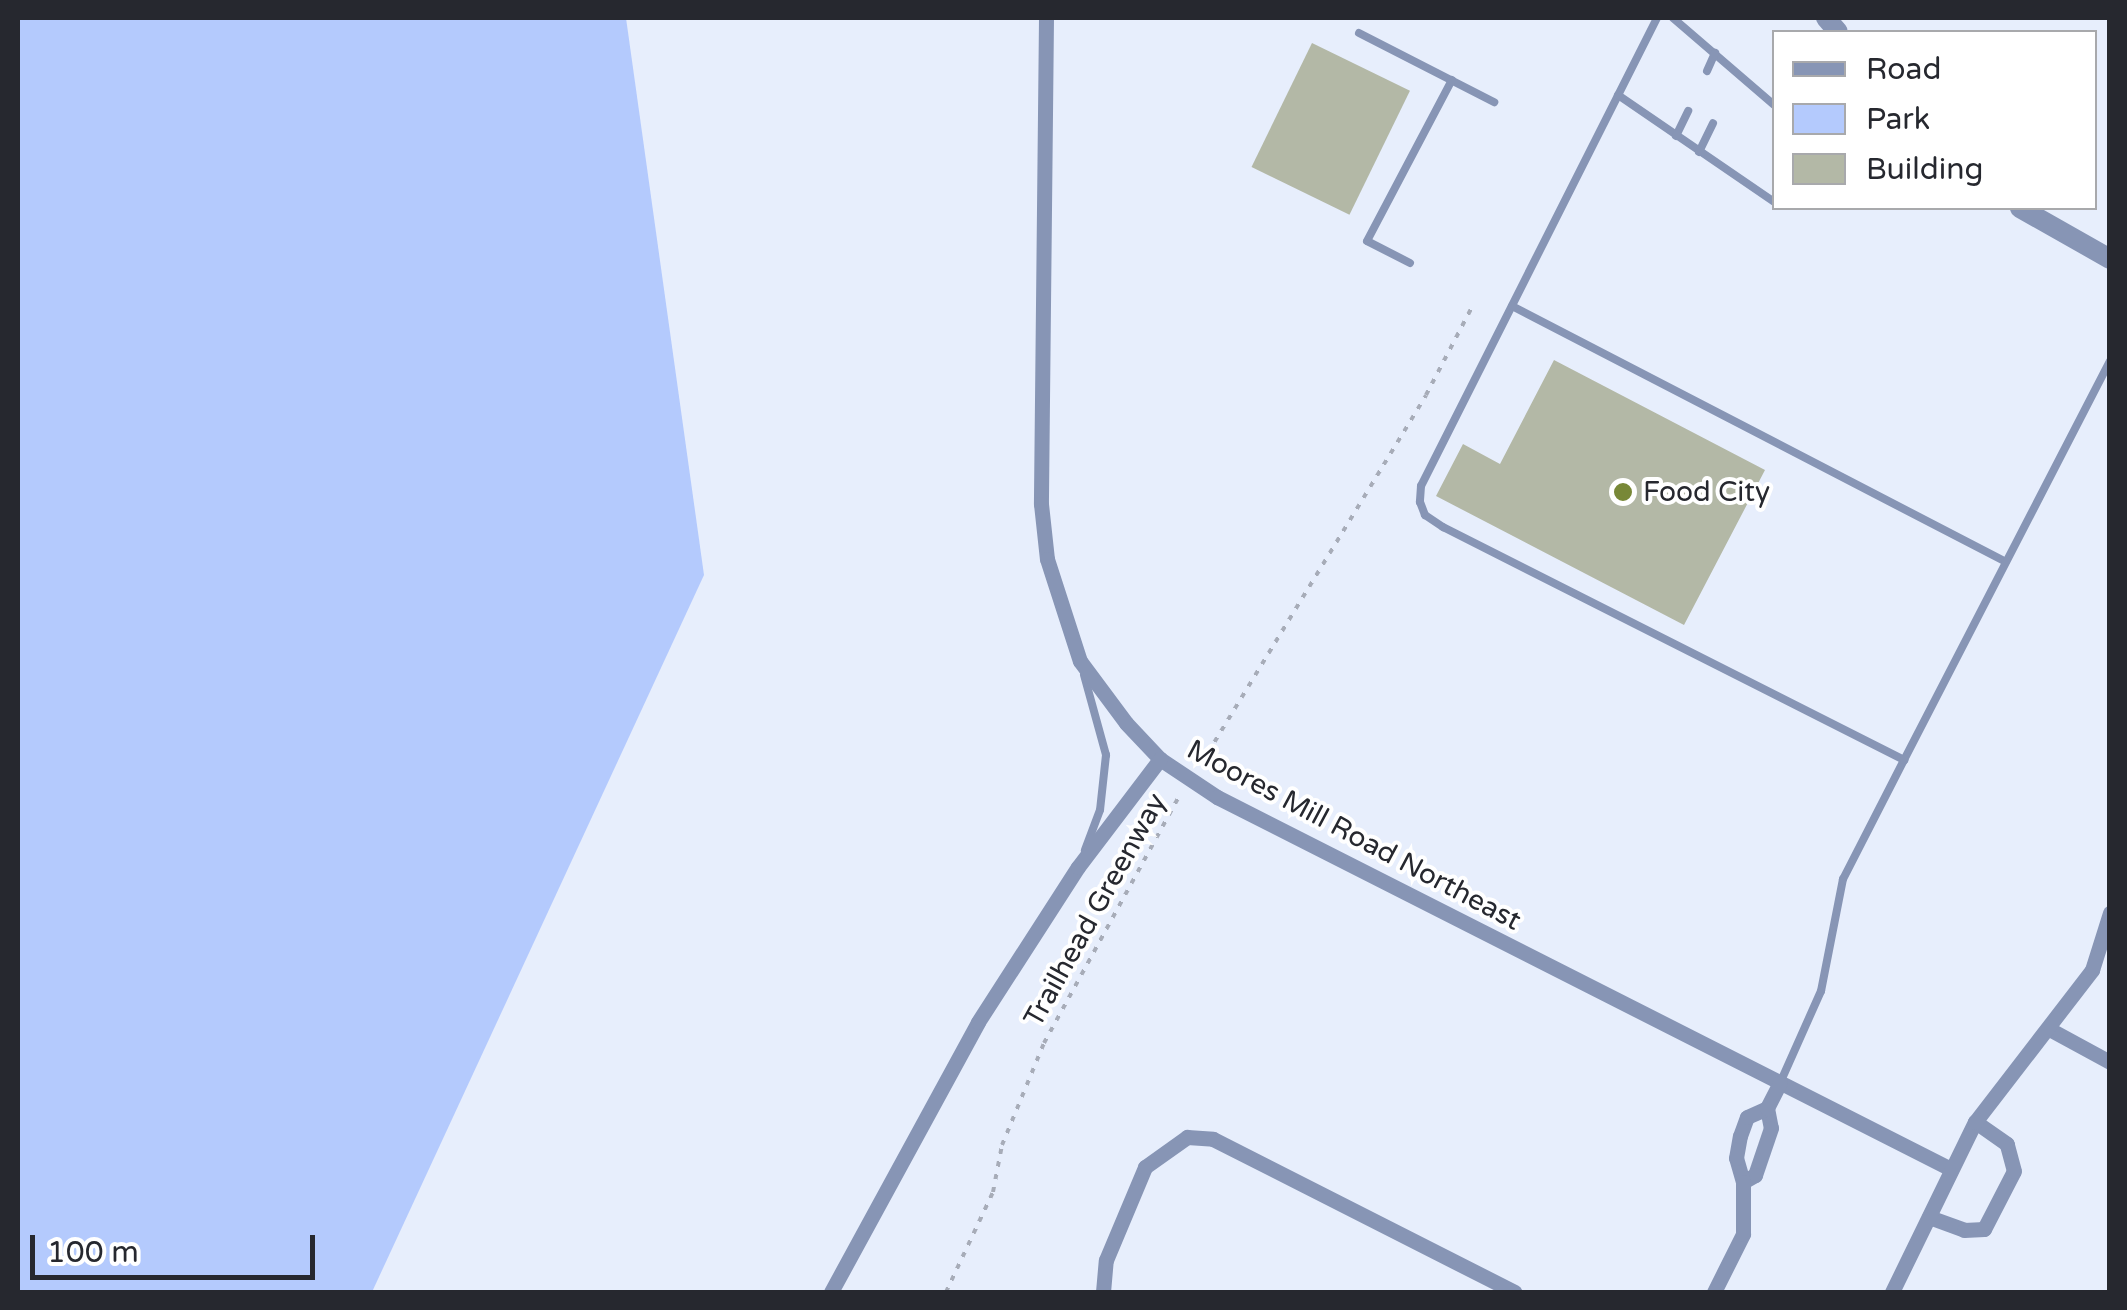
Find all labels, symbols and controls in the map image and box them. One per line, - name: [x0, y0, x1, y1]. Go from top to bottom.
- legend: [1772, 30, 2097, 210]
- text: Road: [1866, 51, 1941, 88]
- text: Park: [1866, 101, 1930, 138]
- text: Building: [1866, 151, 1983, 188]
- place label: Food City: [1643, 475, 1770, 509]
- marker: Food City: [1612, 481, 1634, 503]
- street label: Moores Mill Road Northeast: [1181, 733, 1527, 937]
- street label: Trailhead Greenway: [1017, 787, 1173, 1033]
- scale bar: [35, 1215, 320, 1277]
- text: 100 m: [47, 1234, 139, 1271]

